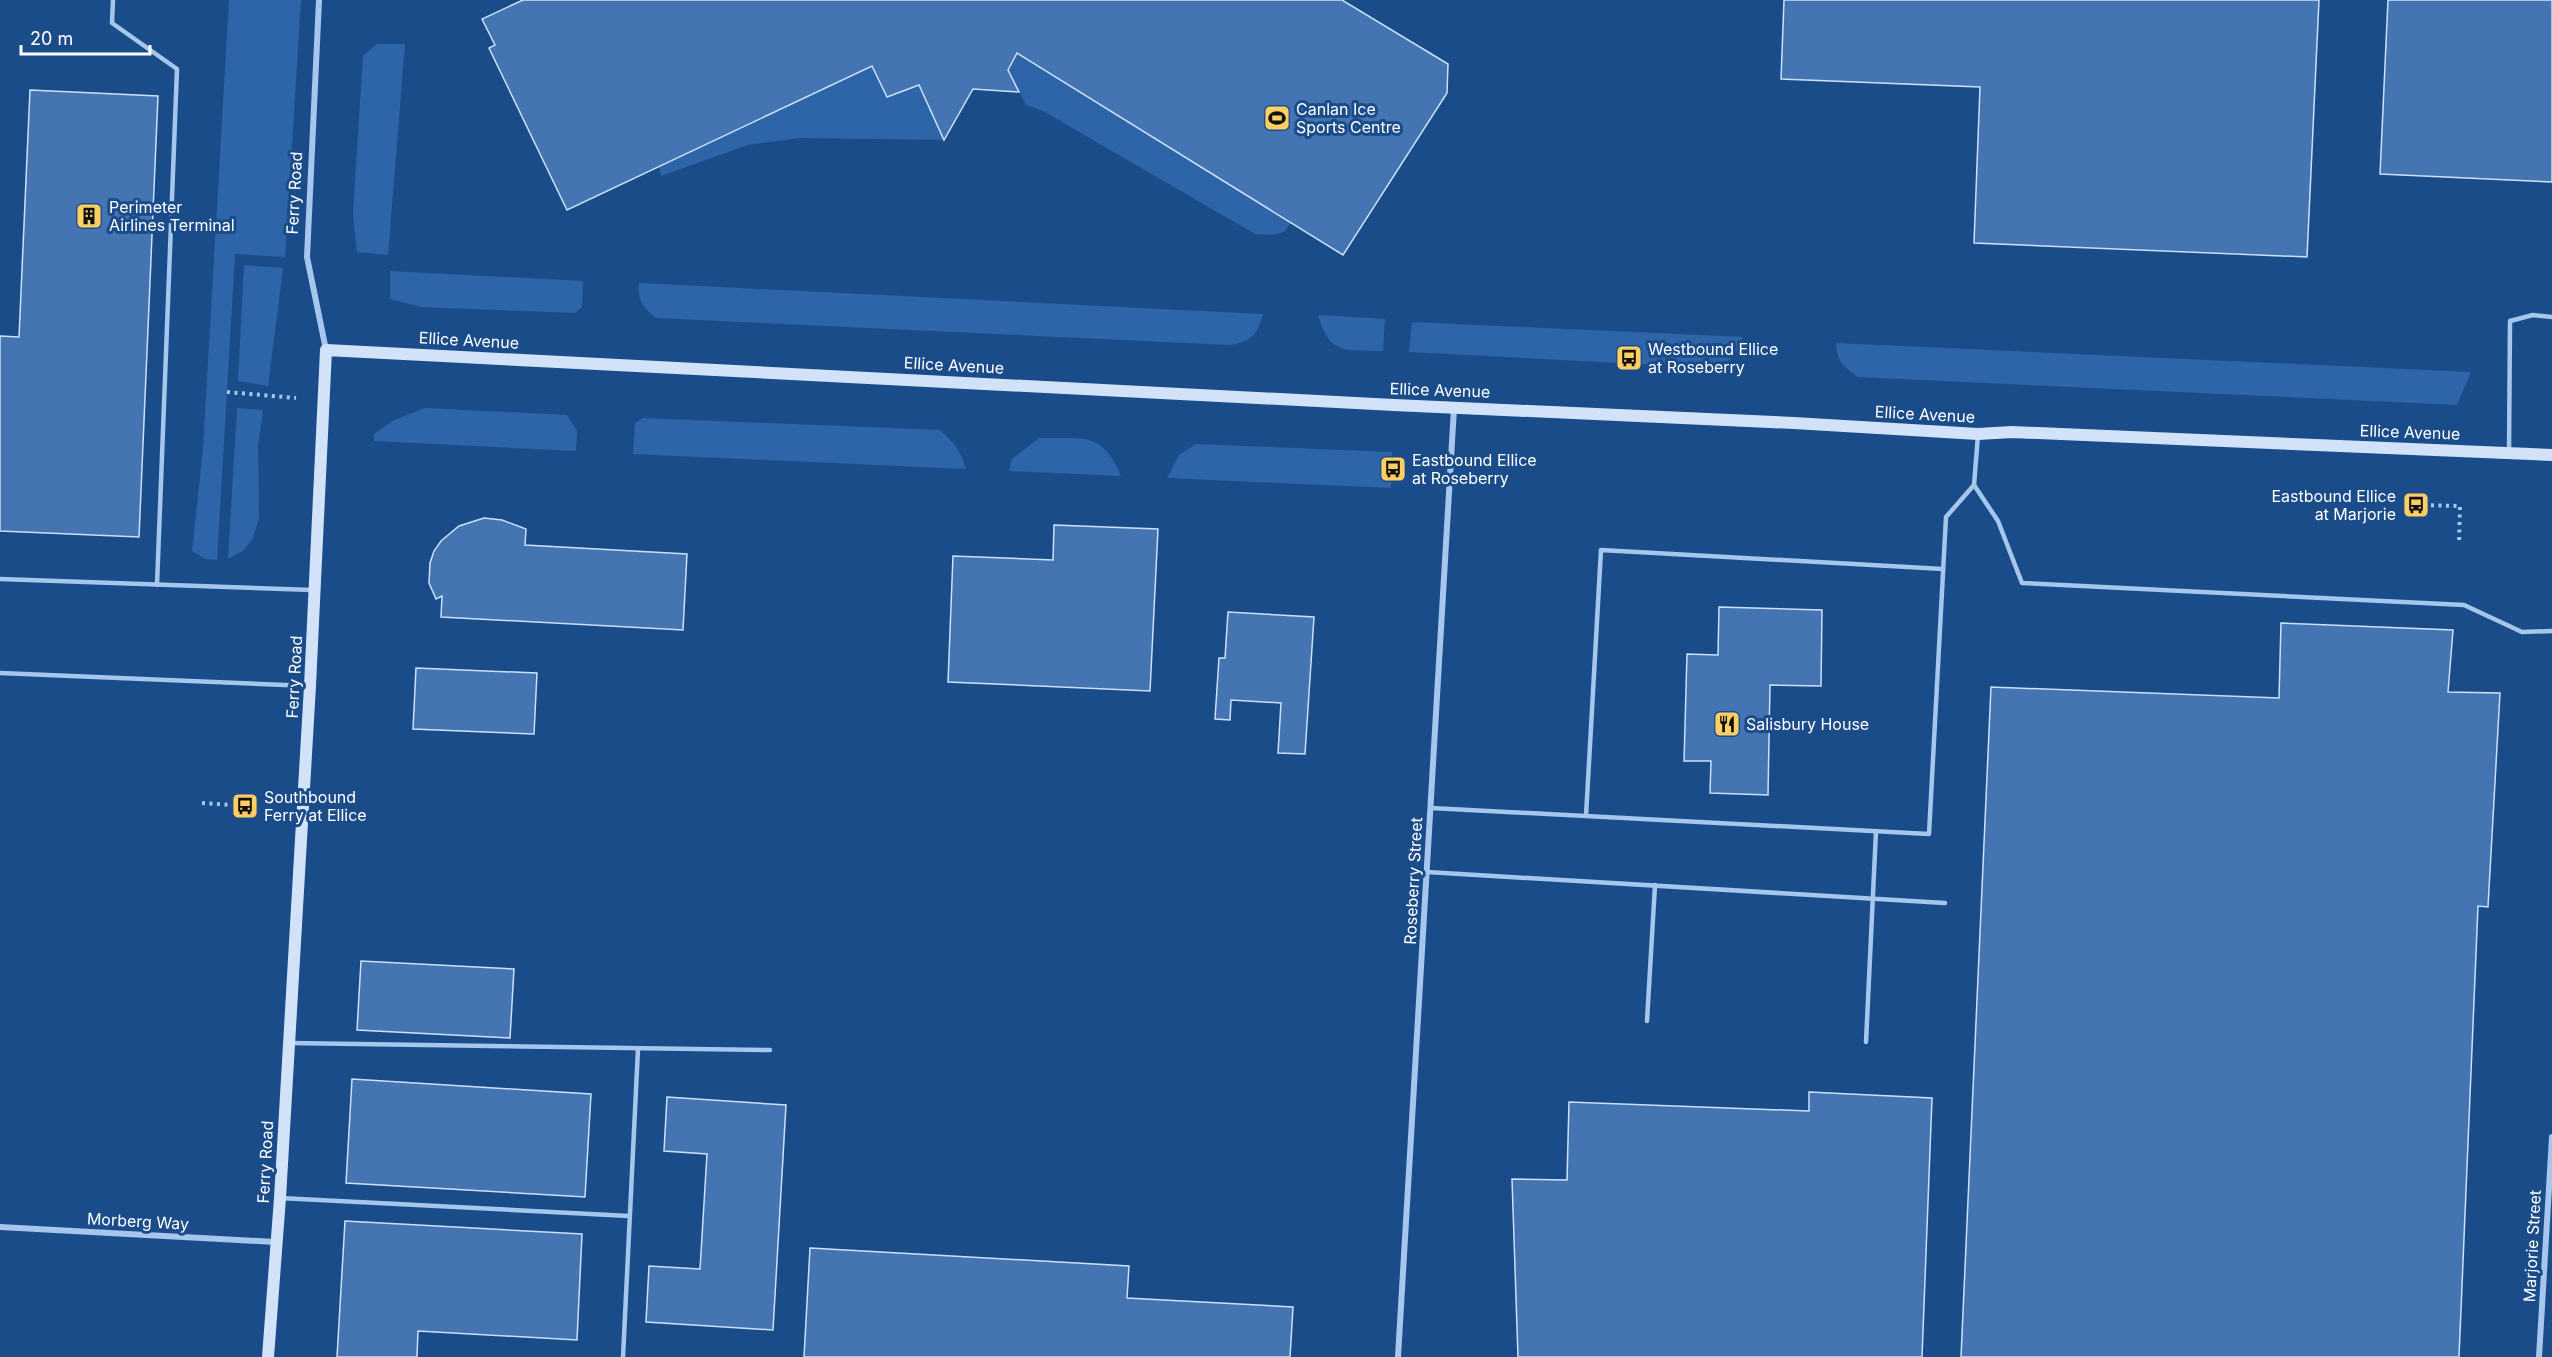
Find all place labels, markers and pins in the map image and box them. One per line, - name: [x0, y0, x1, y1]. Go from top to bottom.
- place label: Canlan Ice Sports Centre: [1296, 99, 1401, 137]
- sports icon: Canlan Ice Sports Centre: [1262, 103, 1292, 133]
- place label: Perimeter Airlines Terminal: [109, 197, 235, 235]
- building icon: Perimeter Airlines Terminal: [74, 201, 104, 231]
- place label: Westbound Ellice at Roseberry: [1648, 339, 1778, 377]
- bus stop icon: Westbound Ellice at Roseberry: [1614, 343, 1644, 373]
- place label: Eastbound Ellice at Roseberry: [1412, 450, 1537, 488]
- bus stop icon: Eastbound Ellice at Roseberry: [1378, 454, 1408, 484]
- place label: Eastbound Ellice at Marjorie: [2271, 486, 2396, 524]
- bus stop icon: Eastbound Ellice at Marjorie: [2401, 490, 2431, 520]
- restaurant icon: Salisbury House: [1712, 709, 1742, 739]
- place label: Salisbury House: [1746, 714, 1869, 734]
- place label: Southbound Ferry at Ellice: [264, 787, 367, 825]
- bus stop icon: Southbound Ferry at Ellice: [230, 791, 260, 821]

